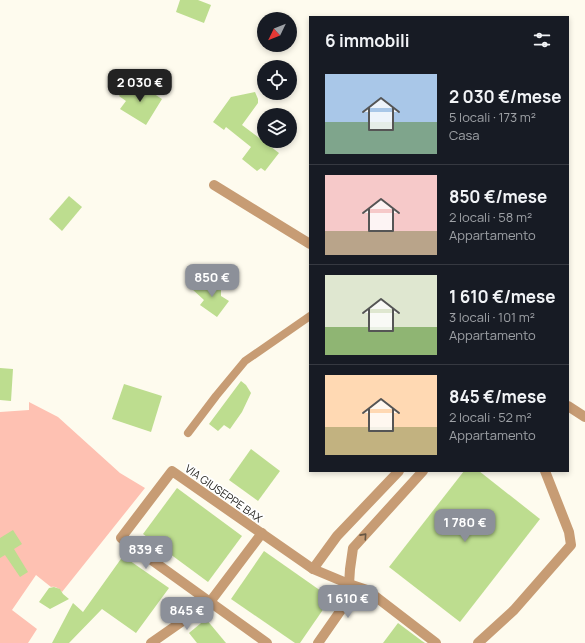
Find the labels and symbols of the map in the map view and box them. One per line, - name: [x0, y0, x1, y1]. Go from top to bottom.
- north arrow: [257, 12, 297, 52]
- pin: 2 030 €: [103, 69, 177, 103]
- pin: 850 €: [184, 264, 240, 298]
- street label: VIA GIUSEPPE BAX: [182, 461, 266, 526]
- pin: 1 780 €: [428, 509, 502, 543]
- one-way arrow: [359, 533, 366, 540]
- pin: 839 €: [118, 536, 174, 570]
- pin: 1 610 €: [311, 585, 385, 619]
- pin: 845 €: [159, 597, 215, 631]

